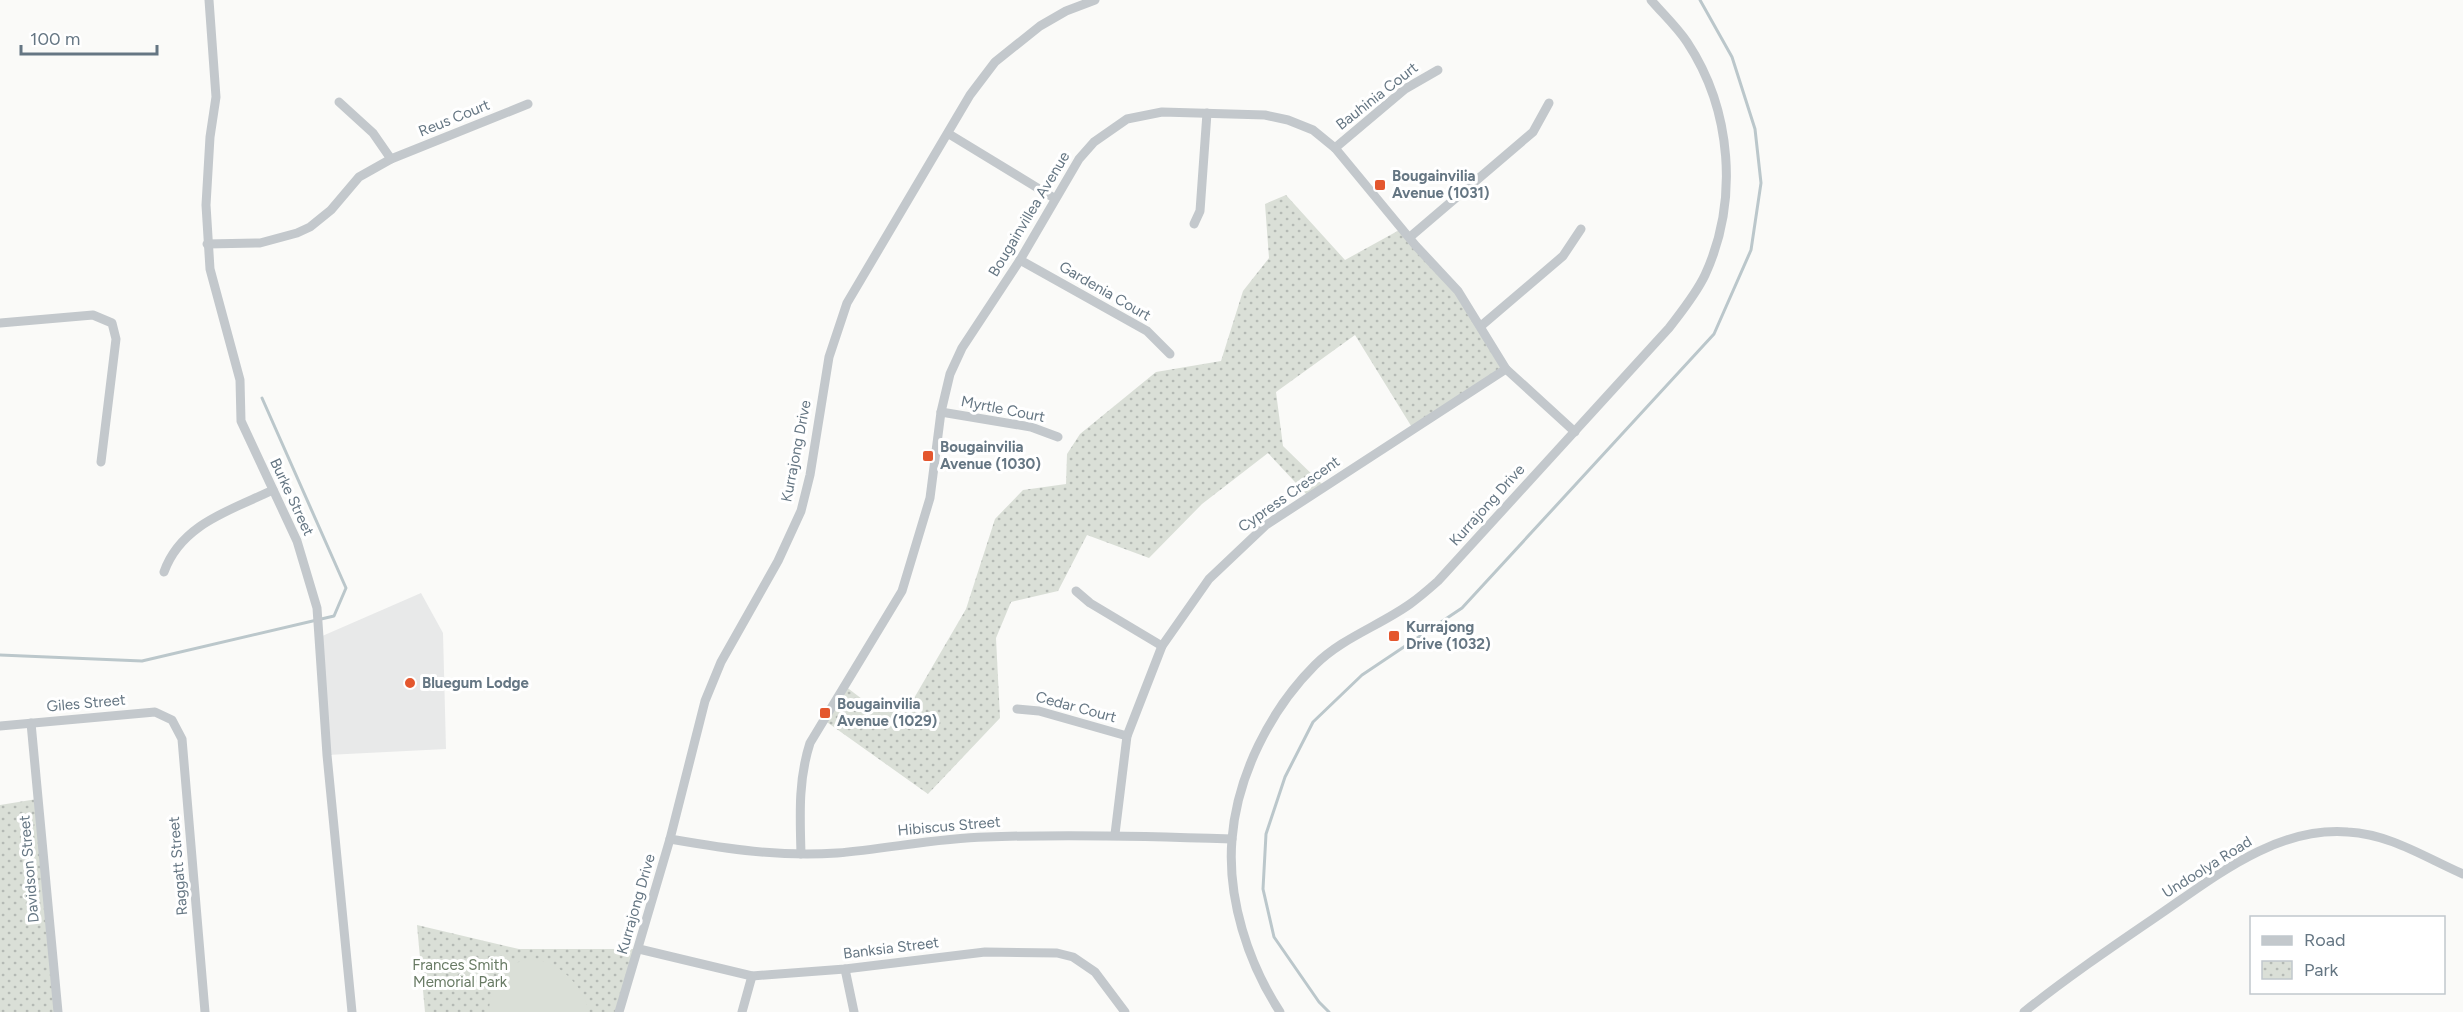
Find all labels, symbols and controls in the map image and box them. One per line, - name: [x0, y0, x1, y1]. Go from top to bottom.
- scale bar: [21, 18, 158, 56]
- text: 100 m: [30, 28, 80, 50]
- street label: Bauhinia Court: [1333, 58, 1422, 134]
- street label: Reus Court: [416, 95, 493, 140]
- street label: Bougainvillea Avenue: [985, 148, 1073, 280]
- place label: Bougainvilia Avenue (1031): [1392, 167, 1490, 202]
- marker: Bougainvilia Avenue (1031): [1373, 178, 1387, 192]
- street label: Gardenia Court: [1056, 257, 1154, 325]
- street label: Myrtle Court: [959, 392, 1047, 426]
- street label: Kurrajong Drive: [777, 398, 815, 504]
- place label: Bougainvilia Avenue (1030): [940, 438, 1041, 473]
- marker: Bougainvilia Avenue (1030): [921, 449, 935, 463]
- street label: Cypress Crescent: [1235, 452, 1344, 536]
- street label: Burke Street: [266, 455, 318, 539]
- street label: Kurrajong Drive: [1446, 460, 1528, 550]
- place label: Kurrajong Drive (1032): [1406, 618, 1491, 653]
- marker: Kurrajong Drive (1032): [1387, 629, 1401, 643]
- place label: Bluegum Lodge: [422, 674, 530, 692]
- marker: Bluegum Lodge: [403, 676, 417, 690]
- street label: Cedar Court: [1034, 688, 1119, 726]
- street label: Giles Street: [46, 691, 126, 715]
- place label: Bougainvilia Avenue (1029): [837, 695, 938, 730]
- marker: Bougainvilia Avenue (1029): [818, 706, 832, 720]
- street label: Hibiscus Street: [897, 813, 1002, 839]
- street label: Davidson Street: [15, 814, 43, 923]
- street label: Raggatt Street: [165, 815, 191, 916]
- street label: Undoolya Road: [2159, 832, 2255, 902]
- street label: Kurrajong Drive: [613, 852, 659, 956]
- legend: [2250, 916, 2445, 994]
- text: Road: [2304, 929, 2345, 951]
- street label: Banksia Street: [842, 933, 940, 963]
- park label: Frances Smith Memorial Park: [412, 956, 508, 991]
- text: Park: [2304, 959, 2339, 981]

